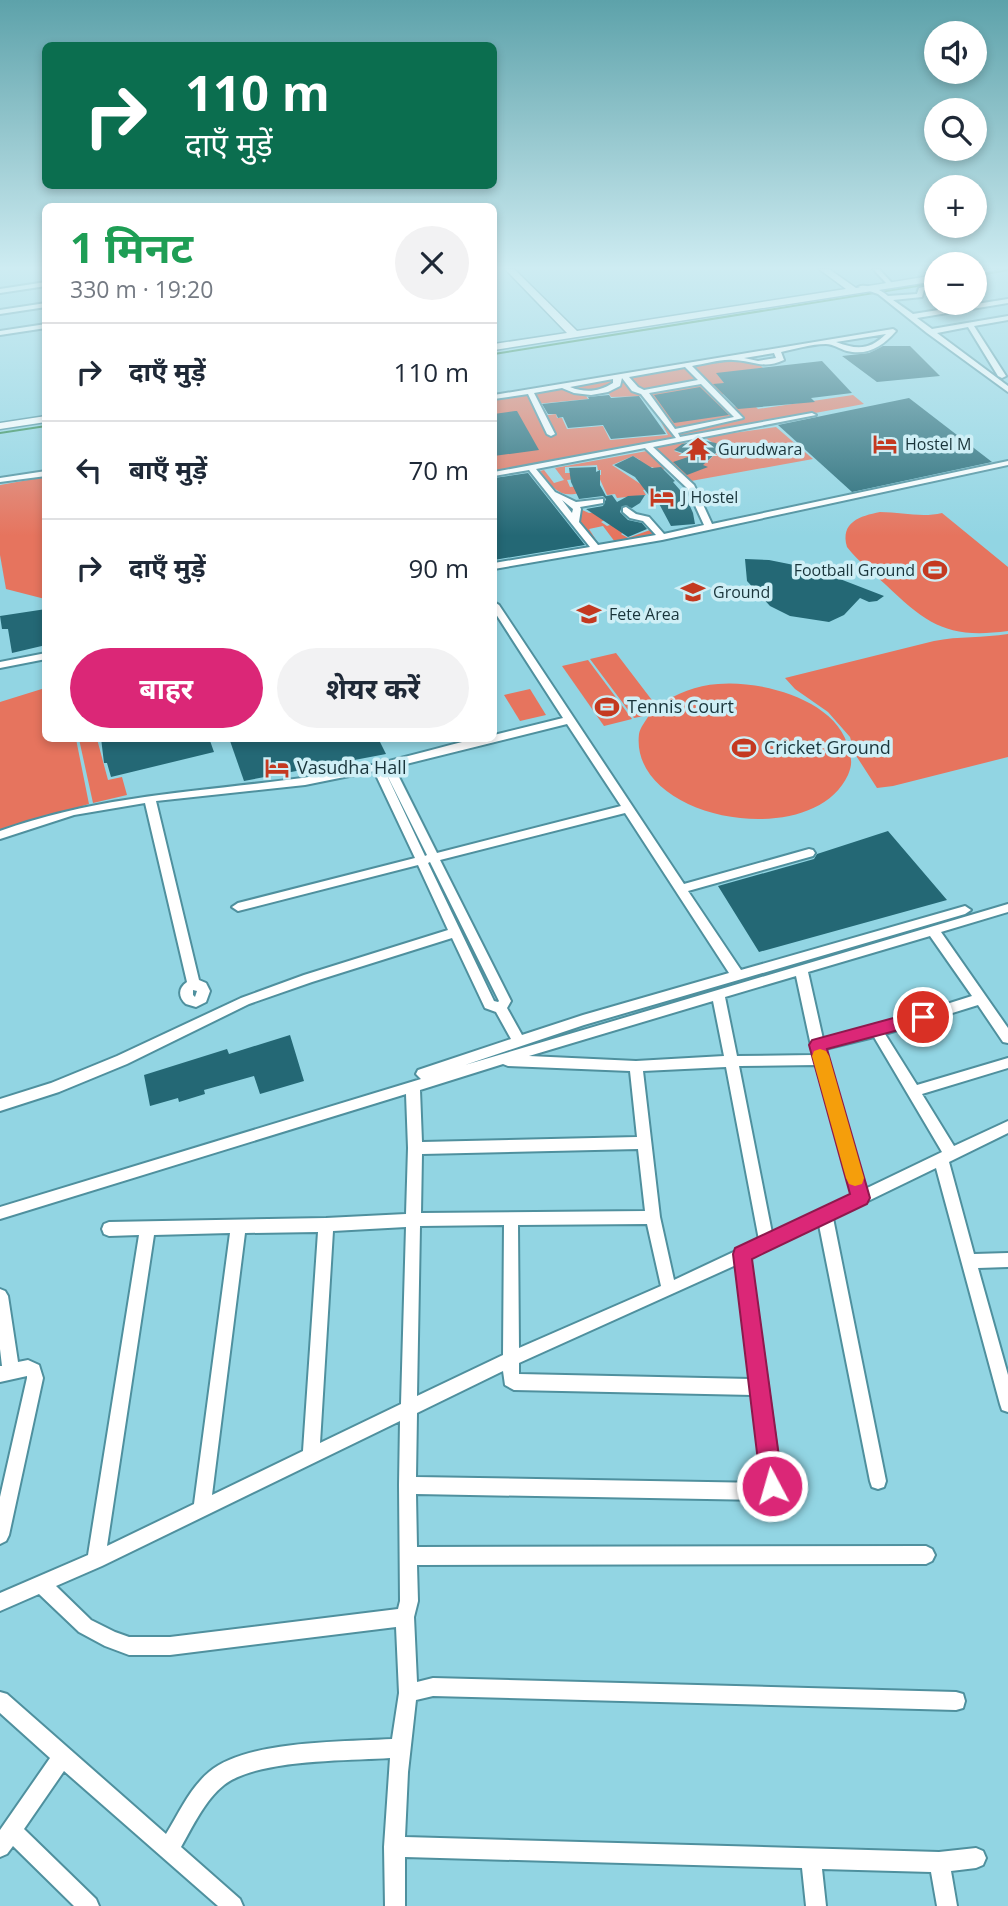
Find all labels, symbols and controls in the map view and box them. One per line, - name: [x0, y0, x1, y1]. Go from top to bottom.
- map controls: [924, 21, 987, 315]
- button: sound: [924, 21, 987, 84]
- text: 110 m: [185, 59, 330, 125]
- icon: right: [70, 70, 161, 161]
- button: search: [924, 98, 987, 161]
- text: दाएँ मुड़ें: [185, 122, 273, 165]
- button: +: [924, 175, 987, 238]
- text: 1 मिनट: [70, 218, 193, 275]
- button: close: [395, 226, 469, 300]
- button: −: [924, 252, 987, 315]
- text: 330 m · 19:20: [70, 273, 213, 305]
- icon: right: [70, 353, 108, 391]
- text: दाएँ मुड़ें: [129, 353, 206, 389]
- text: 110 m: [394, 354, 469, 390]
- hotel icon: Hostel M: [871, 430, 899, 458]
- place label: Hostel M: [905, 433, 971, 455]
- temple icon: Gurudwara: [684, 435, 712, 463]
- place label: Gurudwara: [718, 438, 802, 460]
- icon: left: [70, 451, 108, 489]
- text: बाएँ मुड़ें: [129, 451, 207, 487]
- text: 70 m: [408, 452, 469, 488]
- hotel icon: J Hostel: [648, 483, 676, 511]
- place label: J Hostel: [680, 486, 738, 508]
- icon: right: [70, 549, 108, 587]
- text: दाएँ मुड़ें: [129, 549, 206, 585]
- text: 90 m: [408, 550, 469, 586]
- sports icon: Football Ground: [921, 556, 949, 584]
- place label: Football Ground: [794, 559, 915, 581]
- school or university icon: Ground: [679, 578, 707, 606]
- place label: Ground: [713, 581, 770, 603]
- school or university icon: Fete Area: [575, 600, 603, 628]
- place label: Fete Area: [609, 603, 680, 625]
- button: बाहर: [70, 648, 263, 728]
- button: शेयर करें: [277, 648, 469, 728]
- sports icon: Tennis Court: [593, 693, 621, 721]
- place label: Tennis Court: [627, 694, 734, 718]
- sports icon: Cricket Ground: [730, 734, 758, 762]
- place label: Cricket Ground: [764, 735, 891, 759]
- hotel icon: Vasudha Hall: [263, 754, 291, 782]
- place label: Vasudha Hall: [297, 755, 406, 779]
- pin: [893, 987, 953, 1047]
- icon: arrive: [904, 998, 942, 1036]
- position arrow: [735, 1449, 809, 1523]

